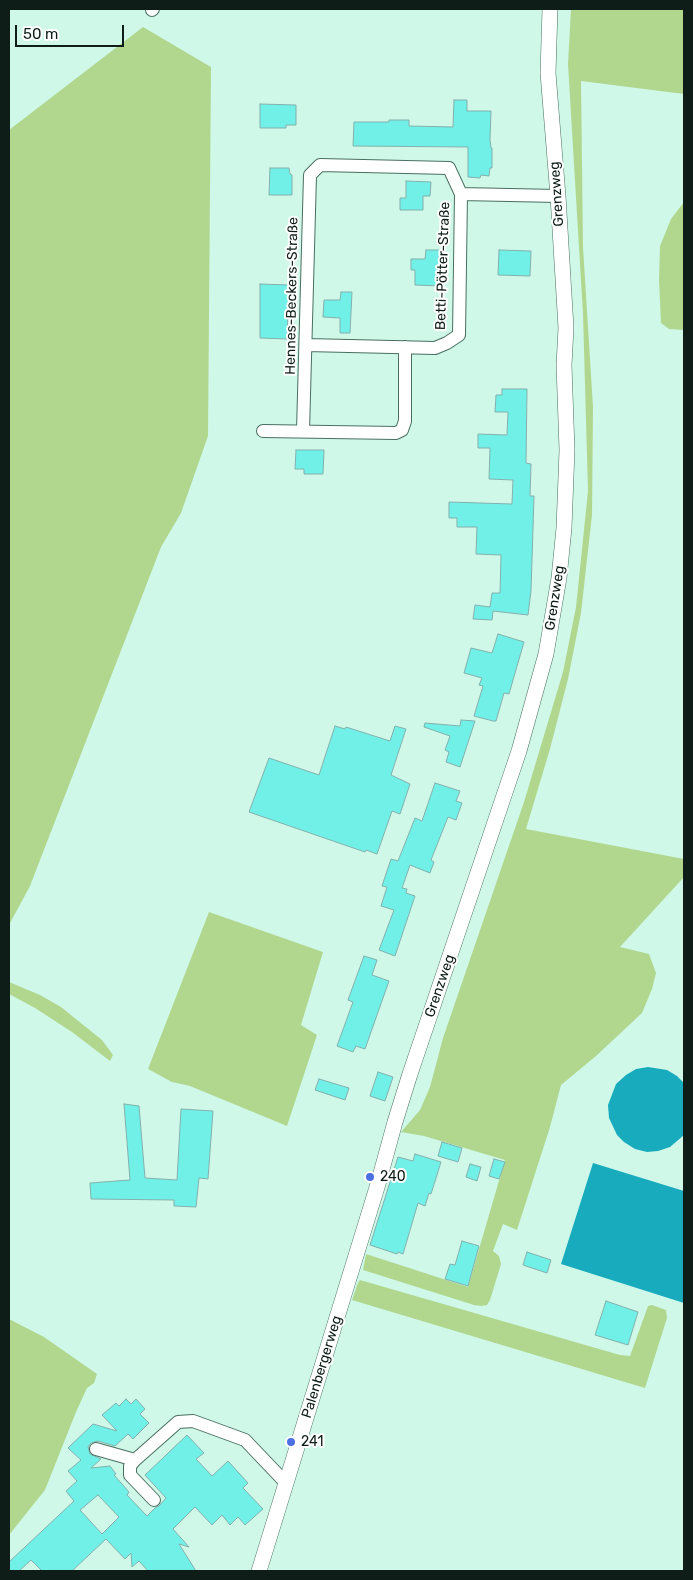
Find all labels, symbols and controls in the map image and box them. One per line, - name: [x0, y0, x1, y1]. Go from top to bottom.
- scale bar: [18, 15, 126, 47]
- text: 50 m: [23, 25, 58, 43]
- street label: Grenzweg: [546, 161, 568, 227]
- street label: Betti-Pötter-Straße: [432, 202, 454, 330]
- street label: Hennes-Beckers-Straße: [282, 217, 302, 375]
- street label: Grenzweg: [542, 564, 568, 632]
- street label: Grenzweg: [421, 952, 459, 1020]
- place label: 240: [380, 1169, 406, 1185]
- marker: 240: [364, 1171, 376, 1183]
- street label: Palenbergerweg: [298, 1314, 346, 1420]
- place label: 241: [301, 1434, 323, 1450]
- marker: 241: [285, 1436, 297, 1448]

